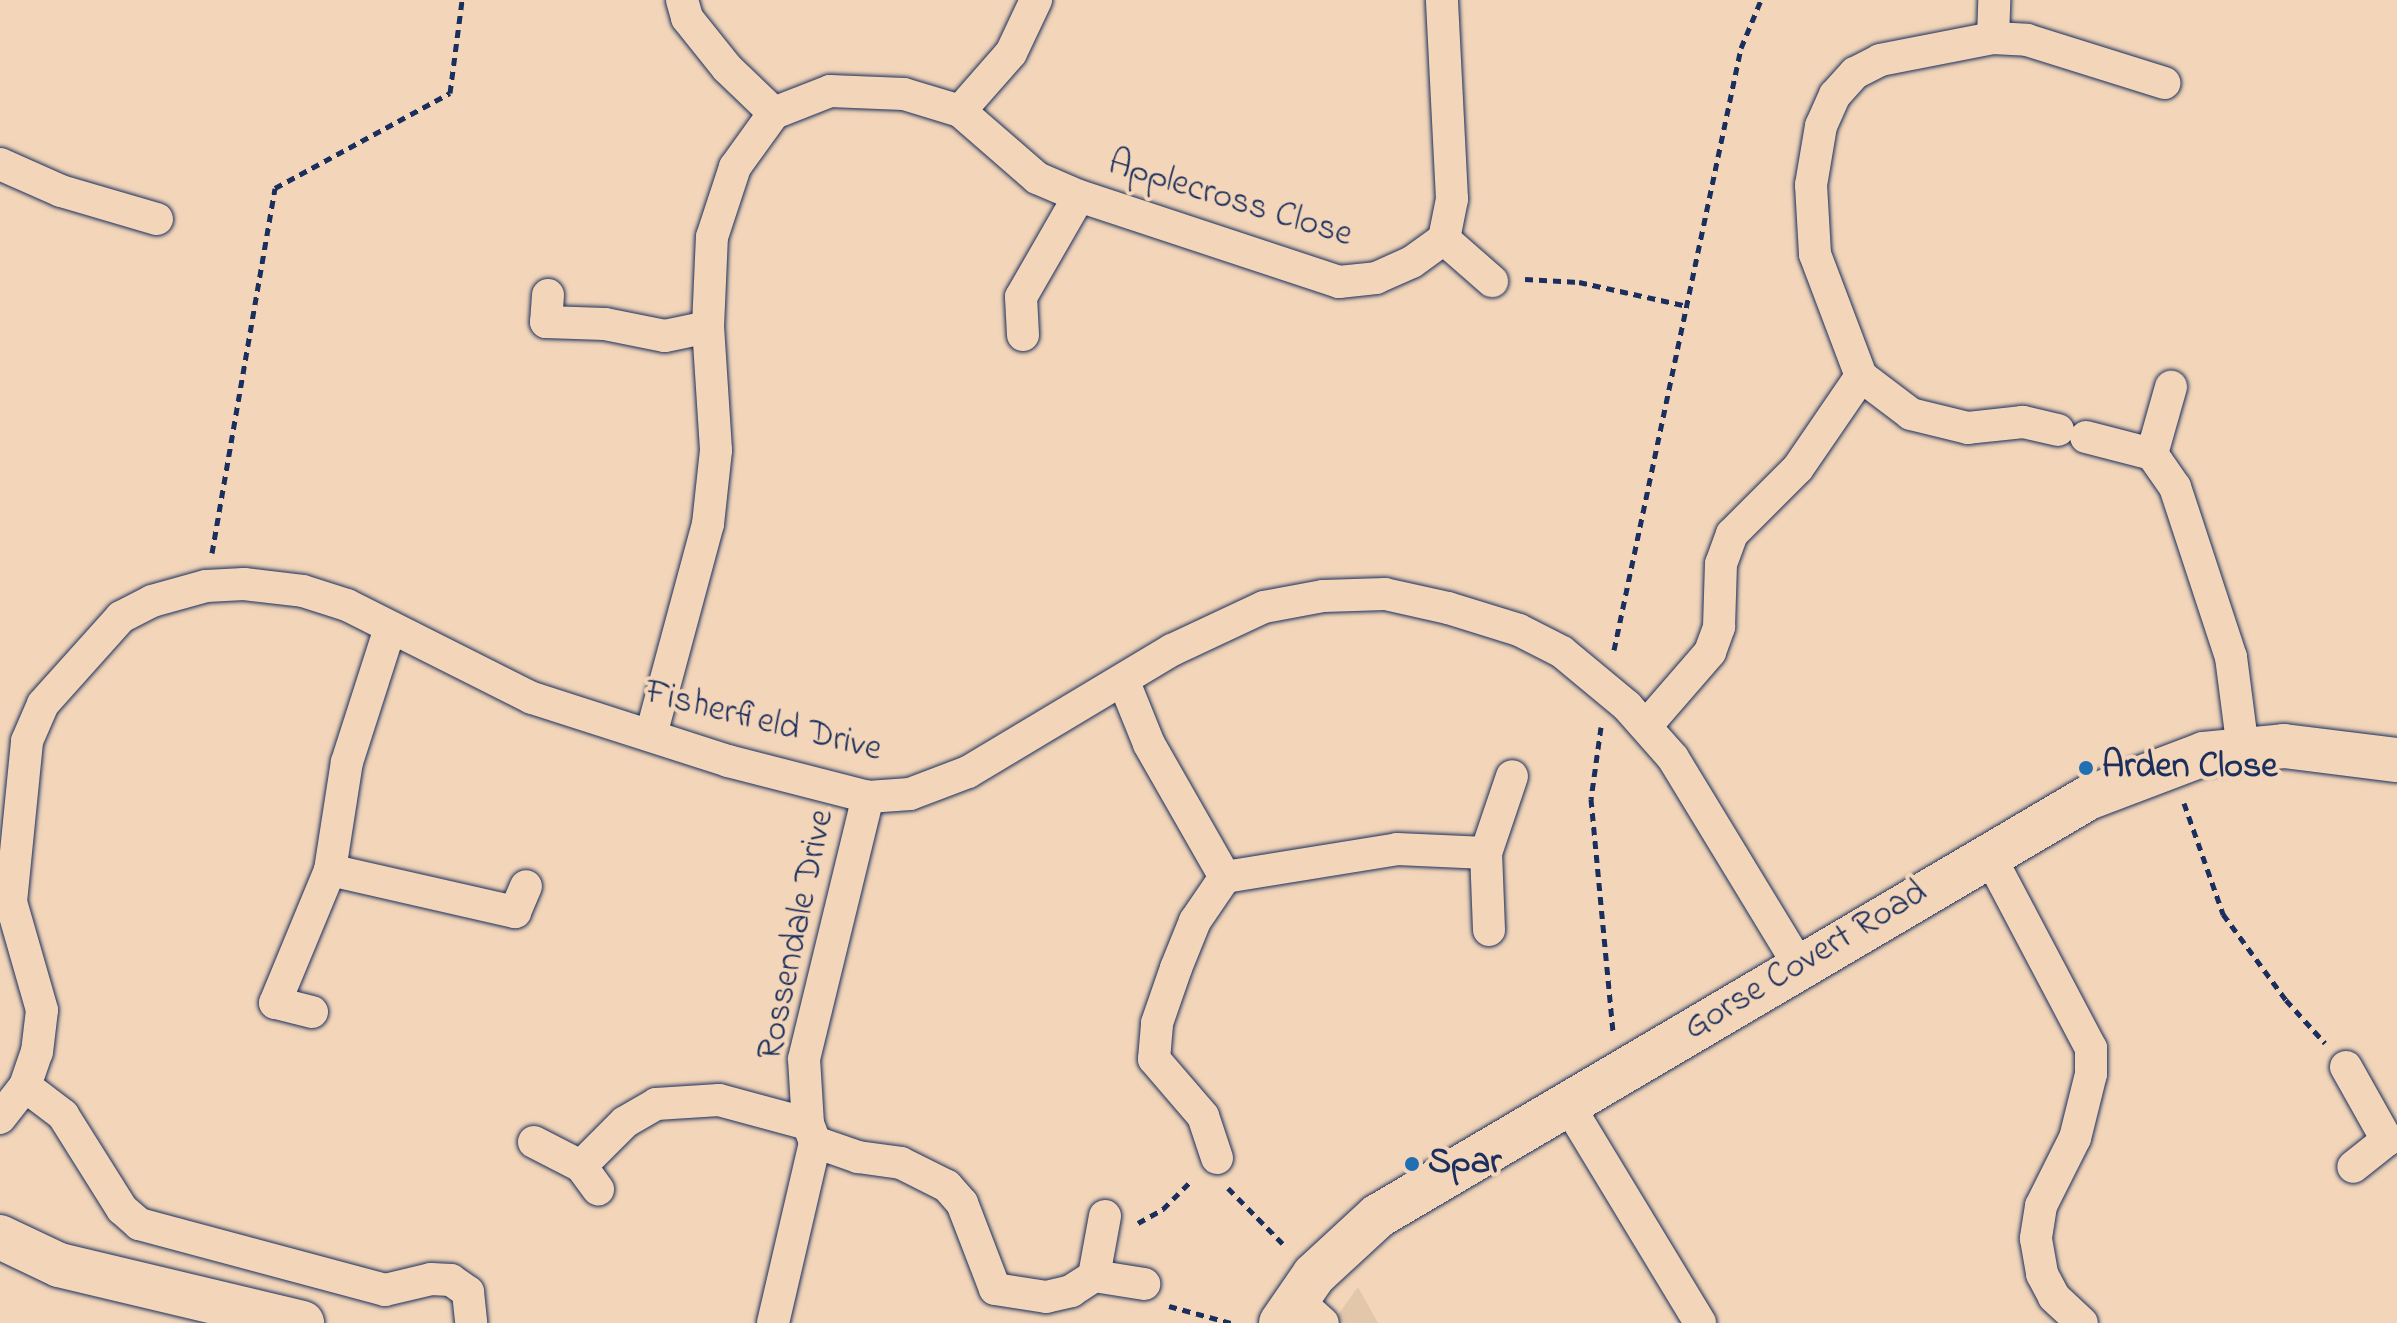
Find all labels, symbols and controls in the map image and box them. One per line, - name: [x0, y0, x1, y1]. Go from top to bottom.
- street label: Applecross Close: [1103, 142, 1357, 258]
- street label: Fisherfield Drive: [640, 672, 886, 772]
- place label: Arden Close: [2102, 746, 2277, 790]
- marker: Arden Close: [2077, 759, 2095, 777]
- street label: Rossendale Drive: [749, 806, 845, 1064]
- street label: Gorse Covert Road: [1677, 871, 1935, 1051]
- place label: Spar: [1428, 1142, 1501, 1186]
- marker: Spar: [1403, 1155, 1421, 1173]

